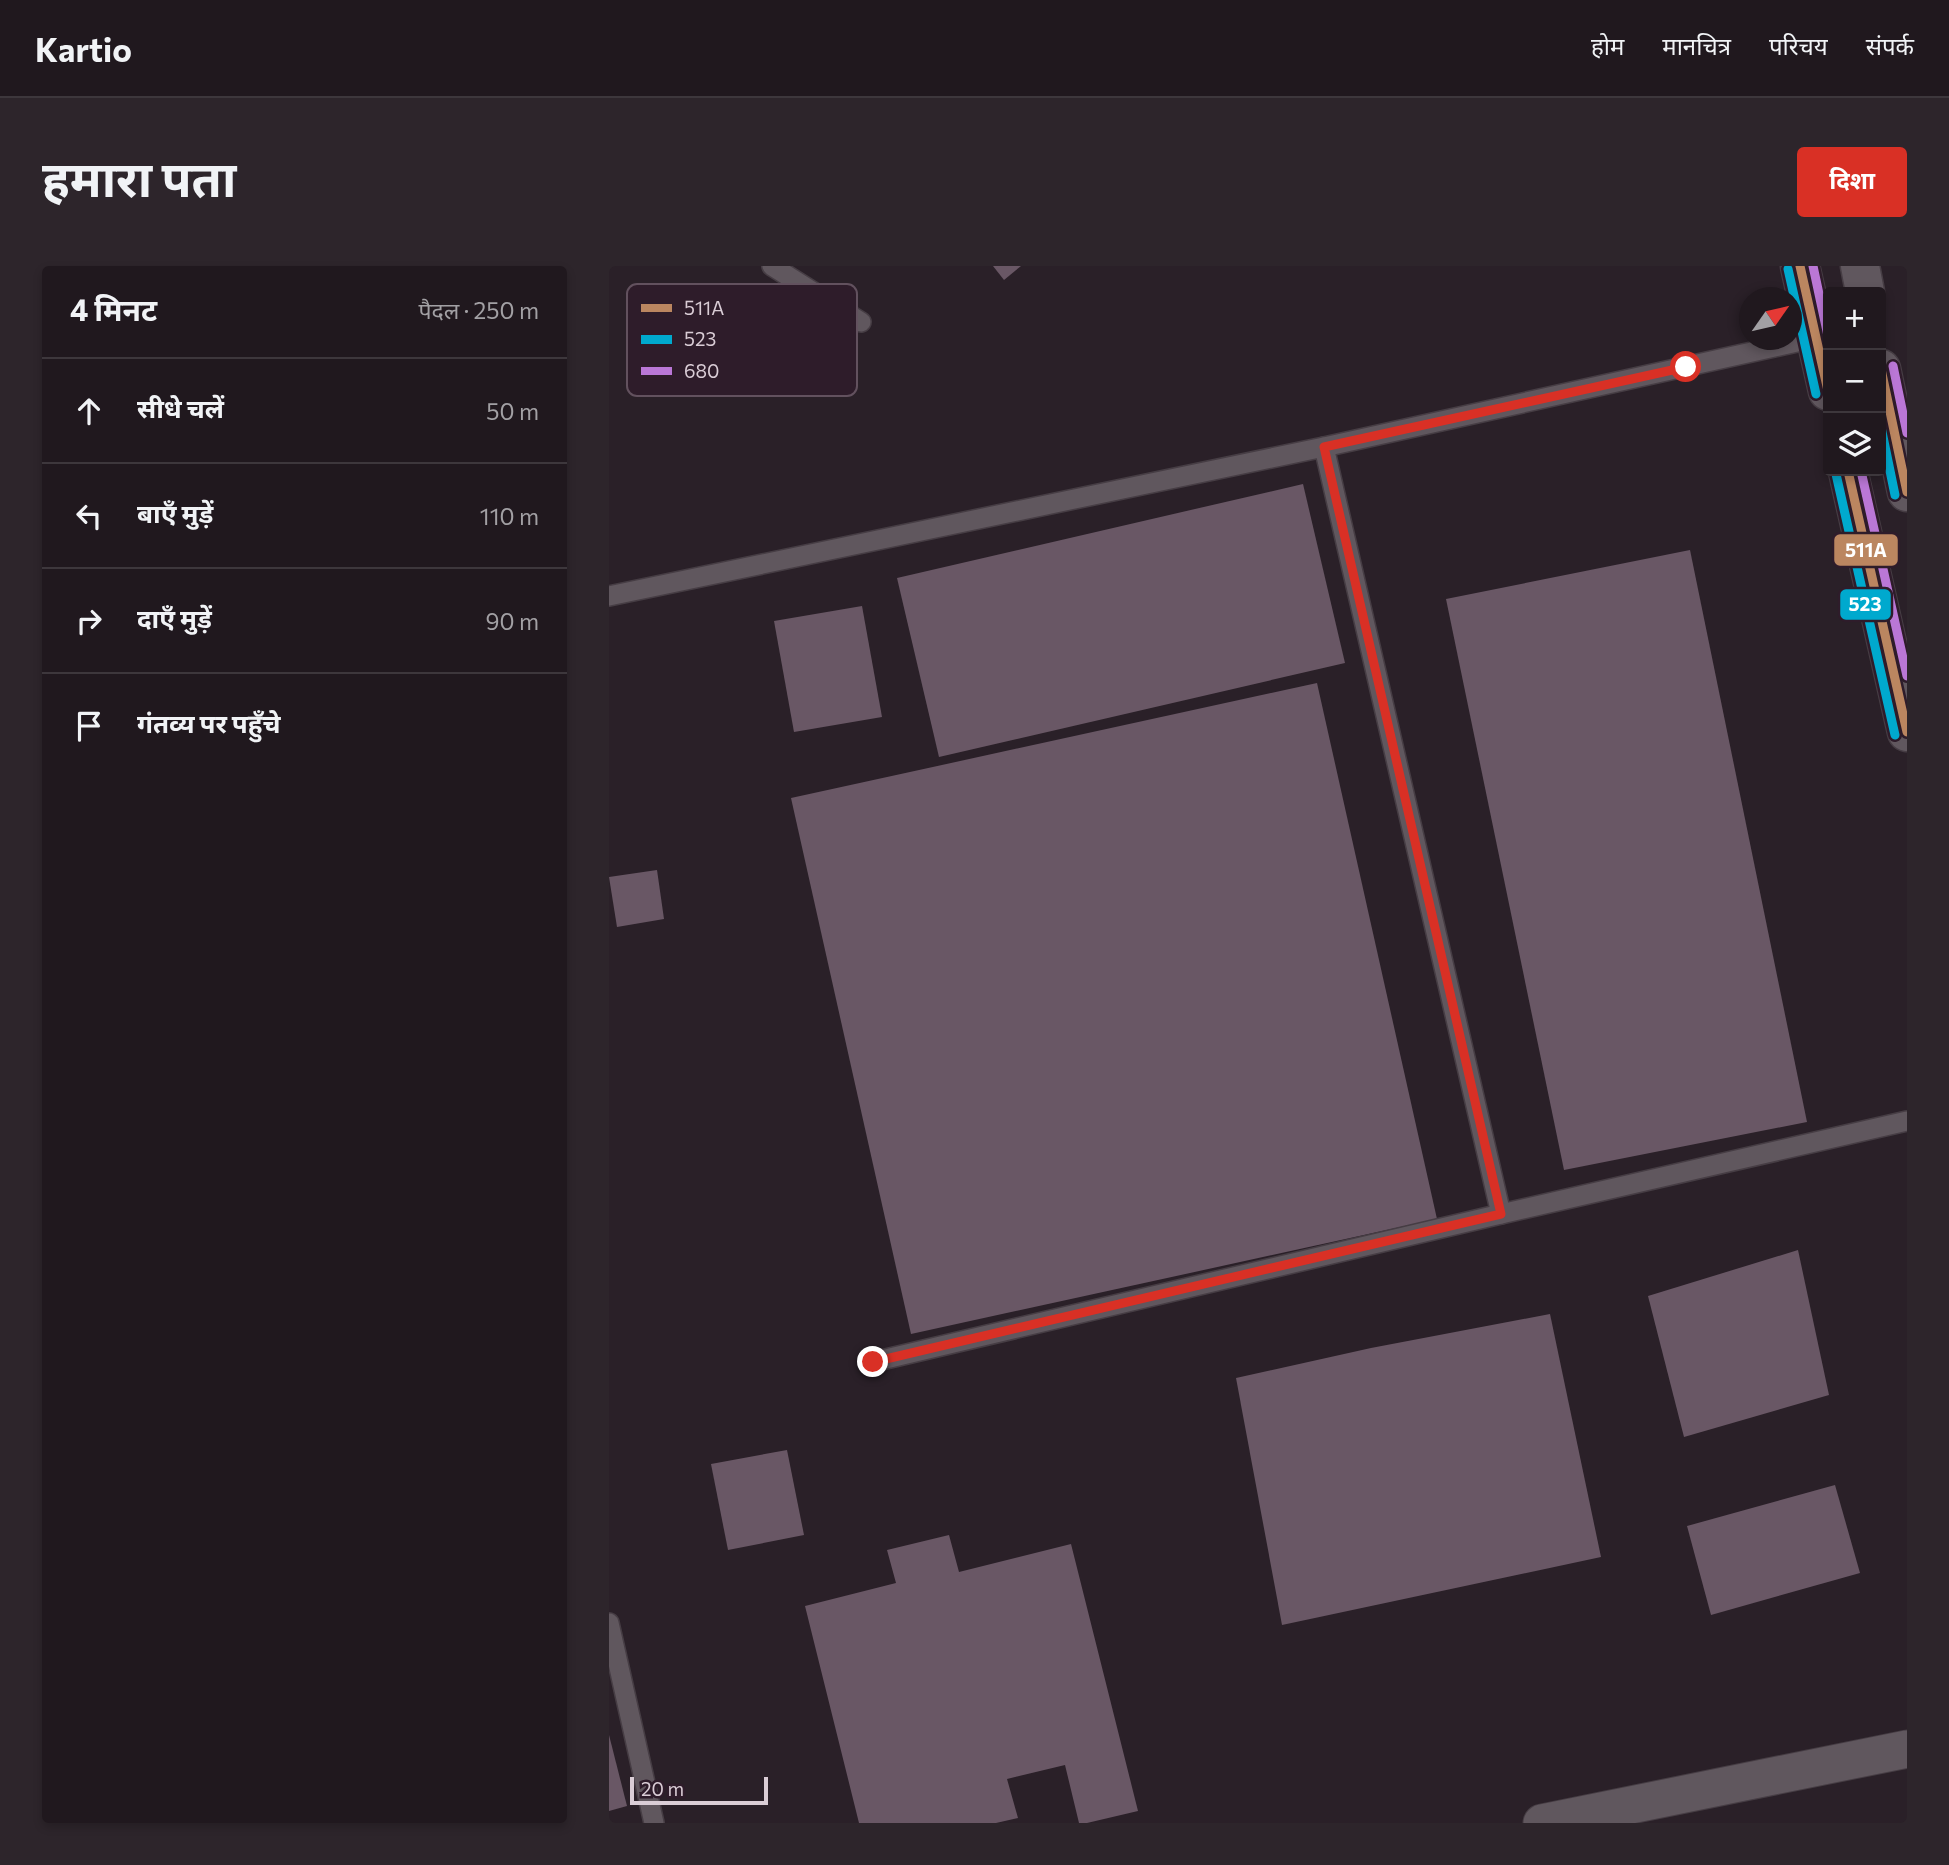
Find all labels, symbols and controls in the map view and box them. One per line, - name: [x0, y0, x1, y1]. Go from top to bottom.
- text: Kartio: [35, 28, 132, 69]
- text: होम: [1591, 31, 1624, 60]
- text: मानचित्र: [1662, 31, 1731, 60]
- text: परिचय: [1769, 31, 1828, 60]
- text: संपर्क: [1866, 31, 1914, 60]
- text: हमारा पता: [42, 147, 236, 207]
- button: दिशा: [1797, 147, 1907, 217]
- legend: [627, 284, 857, 396]
- north arrow: [1739, 287, 1802, 350]
- map controls: [1823, 287, 1886, 476]
- button: +: [1823, 287, 1886, 350]
- text: 4 मिनट: [70, 290, 157, 327]
- text: पैदल · 250 m: [418, 296, 539, 324]
- text: 511A: [684, 296, 724, 319]
- text: 523: [684, 327, 716, 350]
- button: −: [1823, 350, 1886, 413]
- route start: [1670, 351, 1701, 382]
- text: 680: [684, 359, 719, 382]
- icon: ahead: [70, 392, 108, 430]
- text: सीधे चलें: [137, 392, 224, 423]
- text: 50 m: [486, 397, 539, 425]
- button: layers: [1823, 413, 1886, 476]
- icon: left: [70, 497, 108, 535]
- text: बाएँ मुड़ें: [137, 497, 213, 528]
- text: 110 m: [480, 502, 539, 530]
- line badge: 511A: [1833, 533, 1899, 567]
- text: 511A: [1845, 538, 1887, 561]
- line badge: 523: [1839, 588, 1892, 621]
- text: 523: [1849, 592, 1881, 615]
- icon: right: [70, 602, 108, 640]
- text: दाएँ मुड़ें: [137, 602, 212, 633]
- text: 90 m: [486, 607, 539, 635]
- icon: arrive: [70, 707, 108, 745]
- text: गंतव्य पर पहुँचे: [137, 707, 281, 738]
- route end: [857, 1346, 888, 1377]
- scale bar: [630, 1774, 768, 1806]
- text: 20 m: [641, 1777, 684, 1800]

